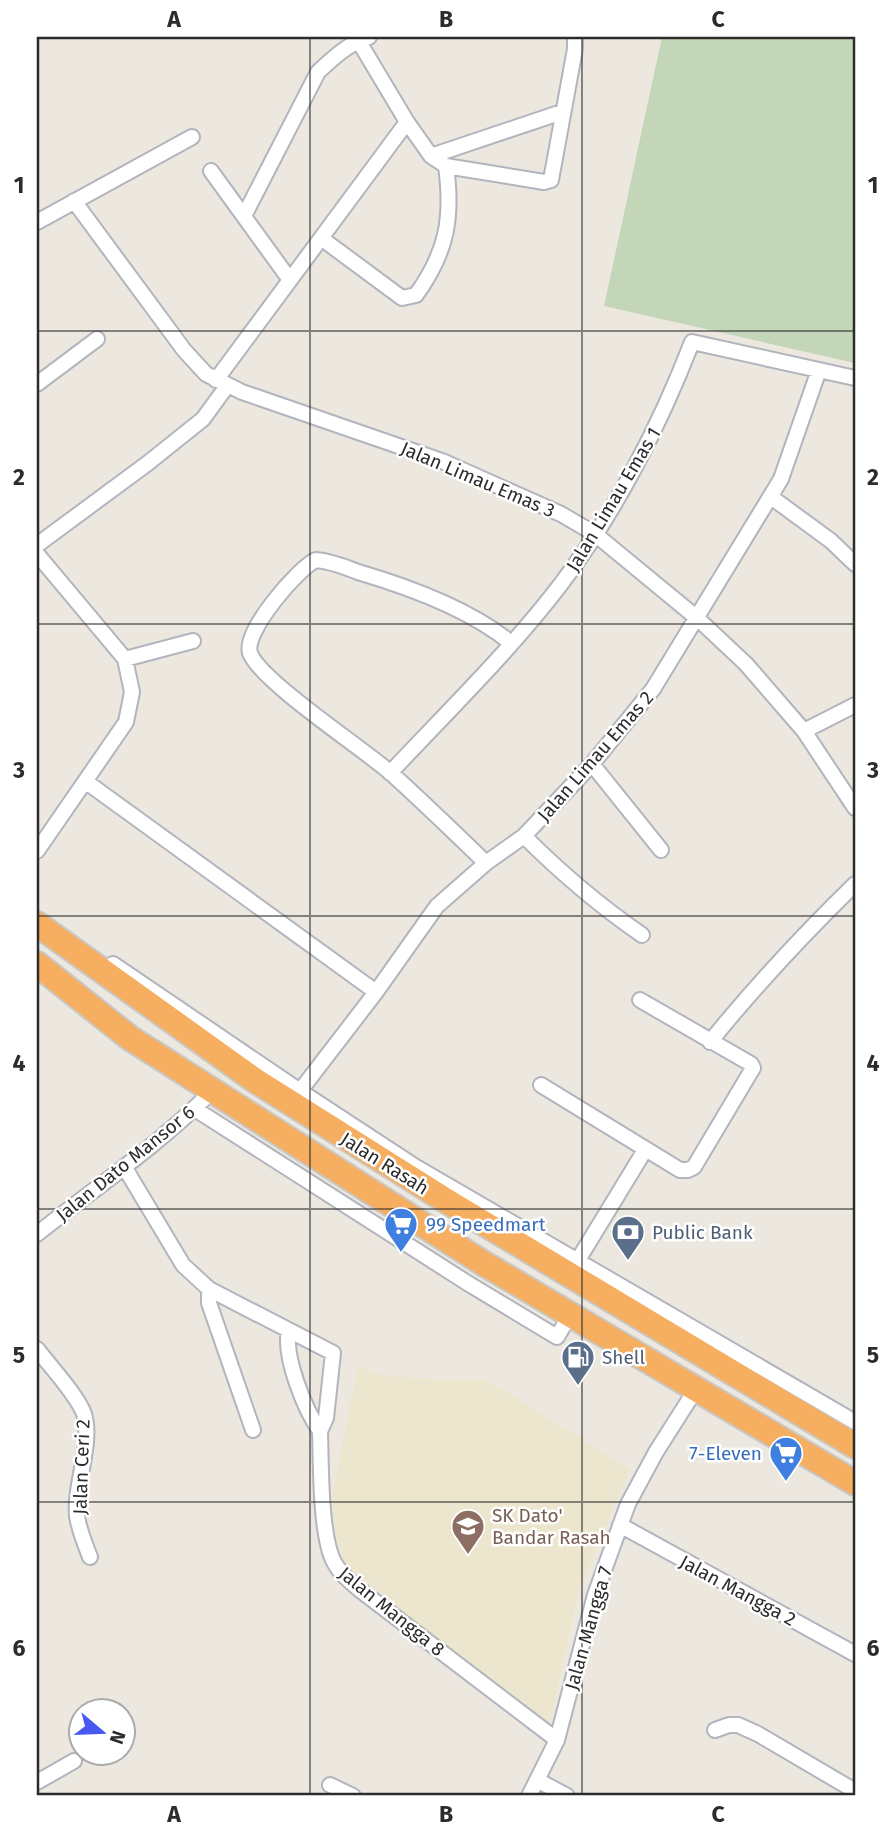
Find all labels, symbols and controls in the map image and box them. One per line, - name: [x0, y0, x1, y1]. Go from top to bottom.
- text: A: [166, 5, 181, 33]
- text: B: [439, 5, 453, 33]
- text: C: [711, 5, 725, 33]
- text: 1: [14, 171, 24, 199]
- text: 1: [868, 171, 878, 199]
- street label: Jalan Limau Emas 1: [561, 423, 666, 575]
- street label: Jalan Limau Emas 3: [397, 437, 558, 522]
- text: 2: [13, 463, 25, 491]
- text: 2: [867, 463, 879, 491]
- street label: Jalan Limau Emas 2: [533, 686, 658, 826]
- text: 3: [12, 756, 25, 784]
- text: 3: [866, 756, 879, 784]
- text: 4: [13, 1049, 26, 1077]
- text: 4: [867, 1049, 880, 1077]
- street label: Jalan Dato Mansor 6: [51, 1100, 199, 1226]
- street label: Jalan Rasah: [336, 1127, 433, 1200]
- supermarket icon: 99 Speedmart: [382, 1205, 420, 1254]
- place label: 99 Speedmart: [426, 1213, 546, 1236]
- bank icon: Public Bank: [609, 1213, 647, 1262]
- place label: Public Bank: [652, 1221, 753, 1244]
- fuel station icon: Shell: [559, 1338, 597, 1387]
- text: 5: [13, 1341, 25, 1369]
- text: 5: [867, 1341, 879, 1369]
- place label: Shell: [602, 1346, 645, 1369]
- street label: Jalan Ceri 2: [68, 1419, 95, 1515]
- supermarket icon: 7-Eleven: [767, 1434, 805, 1483]
- place label: 7-Eleven: [689, 1442, 762, 1465]
- place label: SK Dato' Bandar Rasah: [492, 1504, 611, 1549]
- school or university icon: SK Dato' Bandar Rasah: [449, 1507, 487, 1556]
- street label: Jalan Mangga 2: [676, 1550, 800, 1631]
- street label: Jalan Mangga 8: [334, 1562, 449, 1661]
- street label: Jalan Mangga 7: [560, 1564, 617, 1693]
- text: 6: [13, 1634, 26, 1662]
- text: 6: [867, 1634, 880, 1662]
- north arrow: [66, 1696, 136, 1766]
- text: N: [105, 1728, 131, 1747]
- text: A: [166, 1800, 181, 1828]
- text: B: [439, 1800, 453, 1828]
- text: C: [711, 1800, 725, 1828]

